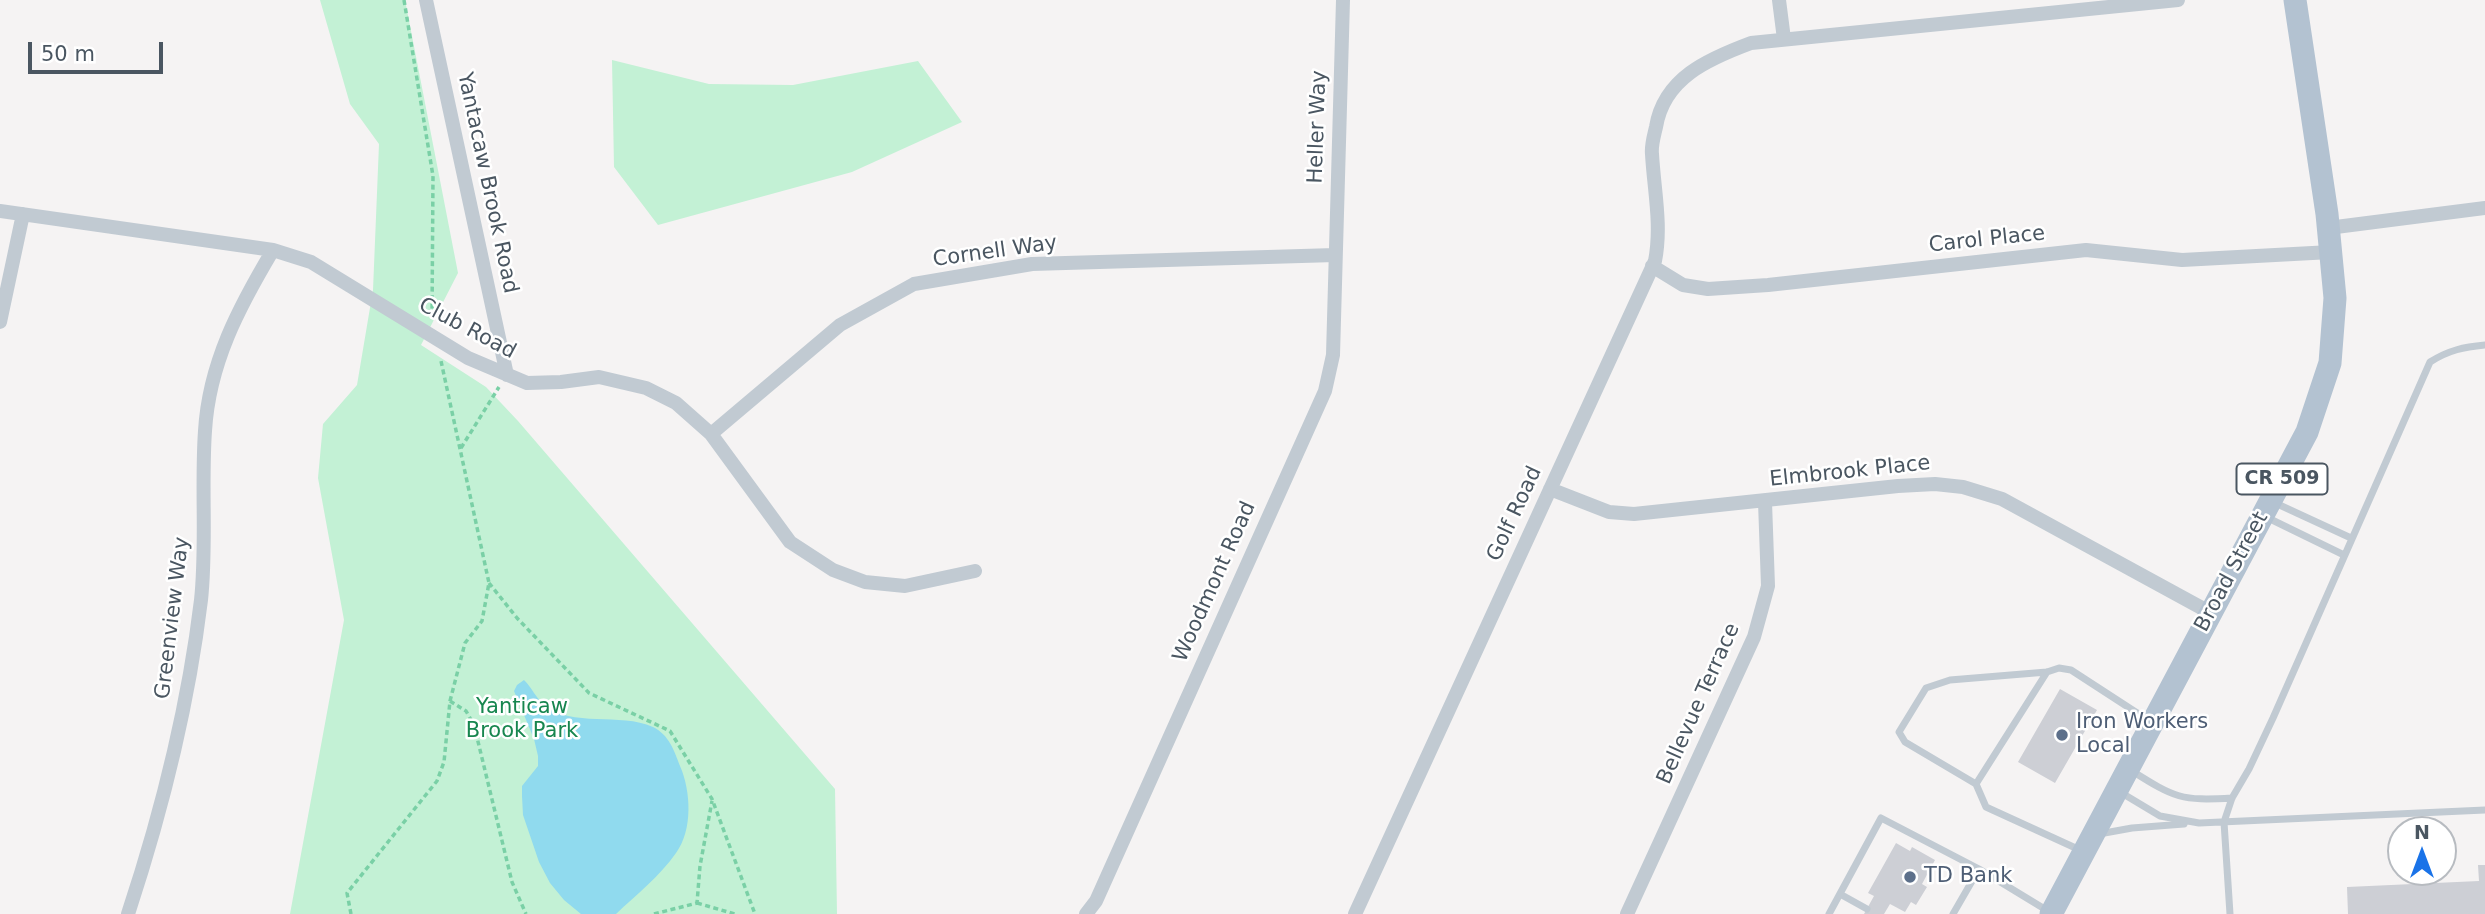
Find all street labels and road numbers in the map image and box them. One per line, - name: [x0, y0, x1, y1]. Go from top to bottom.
- street label: Yantacaw Brook Road: [451, 70, 523, 296]
- street label: Heller Way: [1303, 70, 1333, 184]
- street label: Carol Place: [1928, 221, 2046, 259]
- street label: Cornell Way: [931, 231, 1059, 273]
- street label: Club Road: [414, 293, 520, 365]
- street label: Elmbrook Place: [1768, 451, 1932, 493]
- street label: Golf Road: [1482, 463, 1548, 565]
- road number: CR 509: [2236, 464, 2328, 494]
- street label: Woodmont Road: [1168, 498, 1262, 666]
- street label: Broad Street: [2190, 508, 2274, 636]
- street label: Greenview Way: [151, 535, 195, 701]
- street label: Bellevue Terrace: [1652, 620, 1746, 788]

